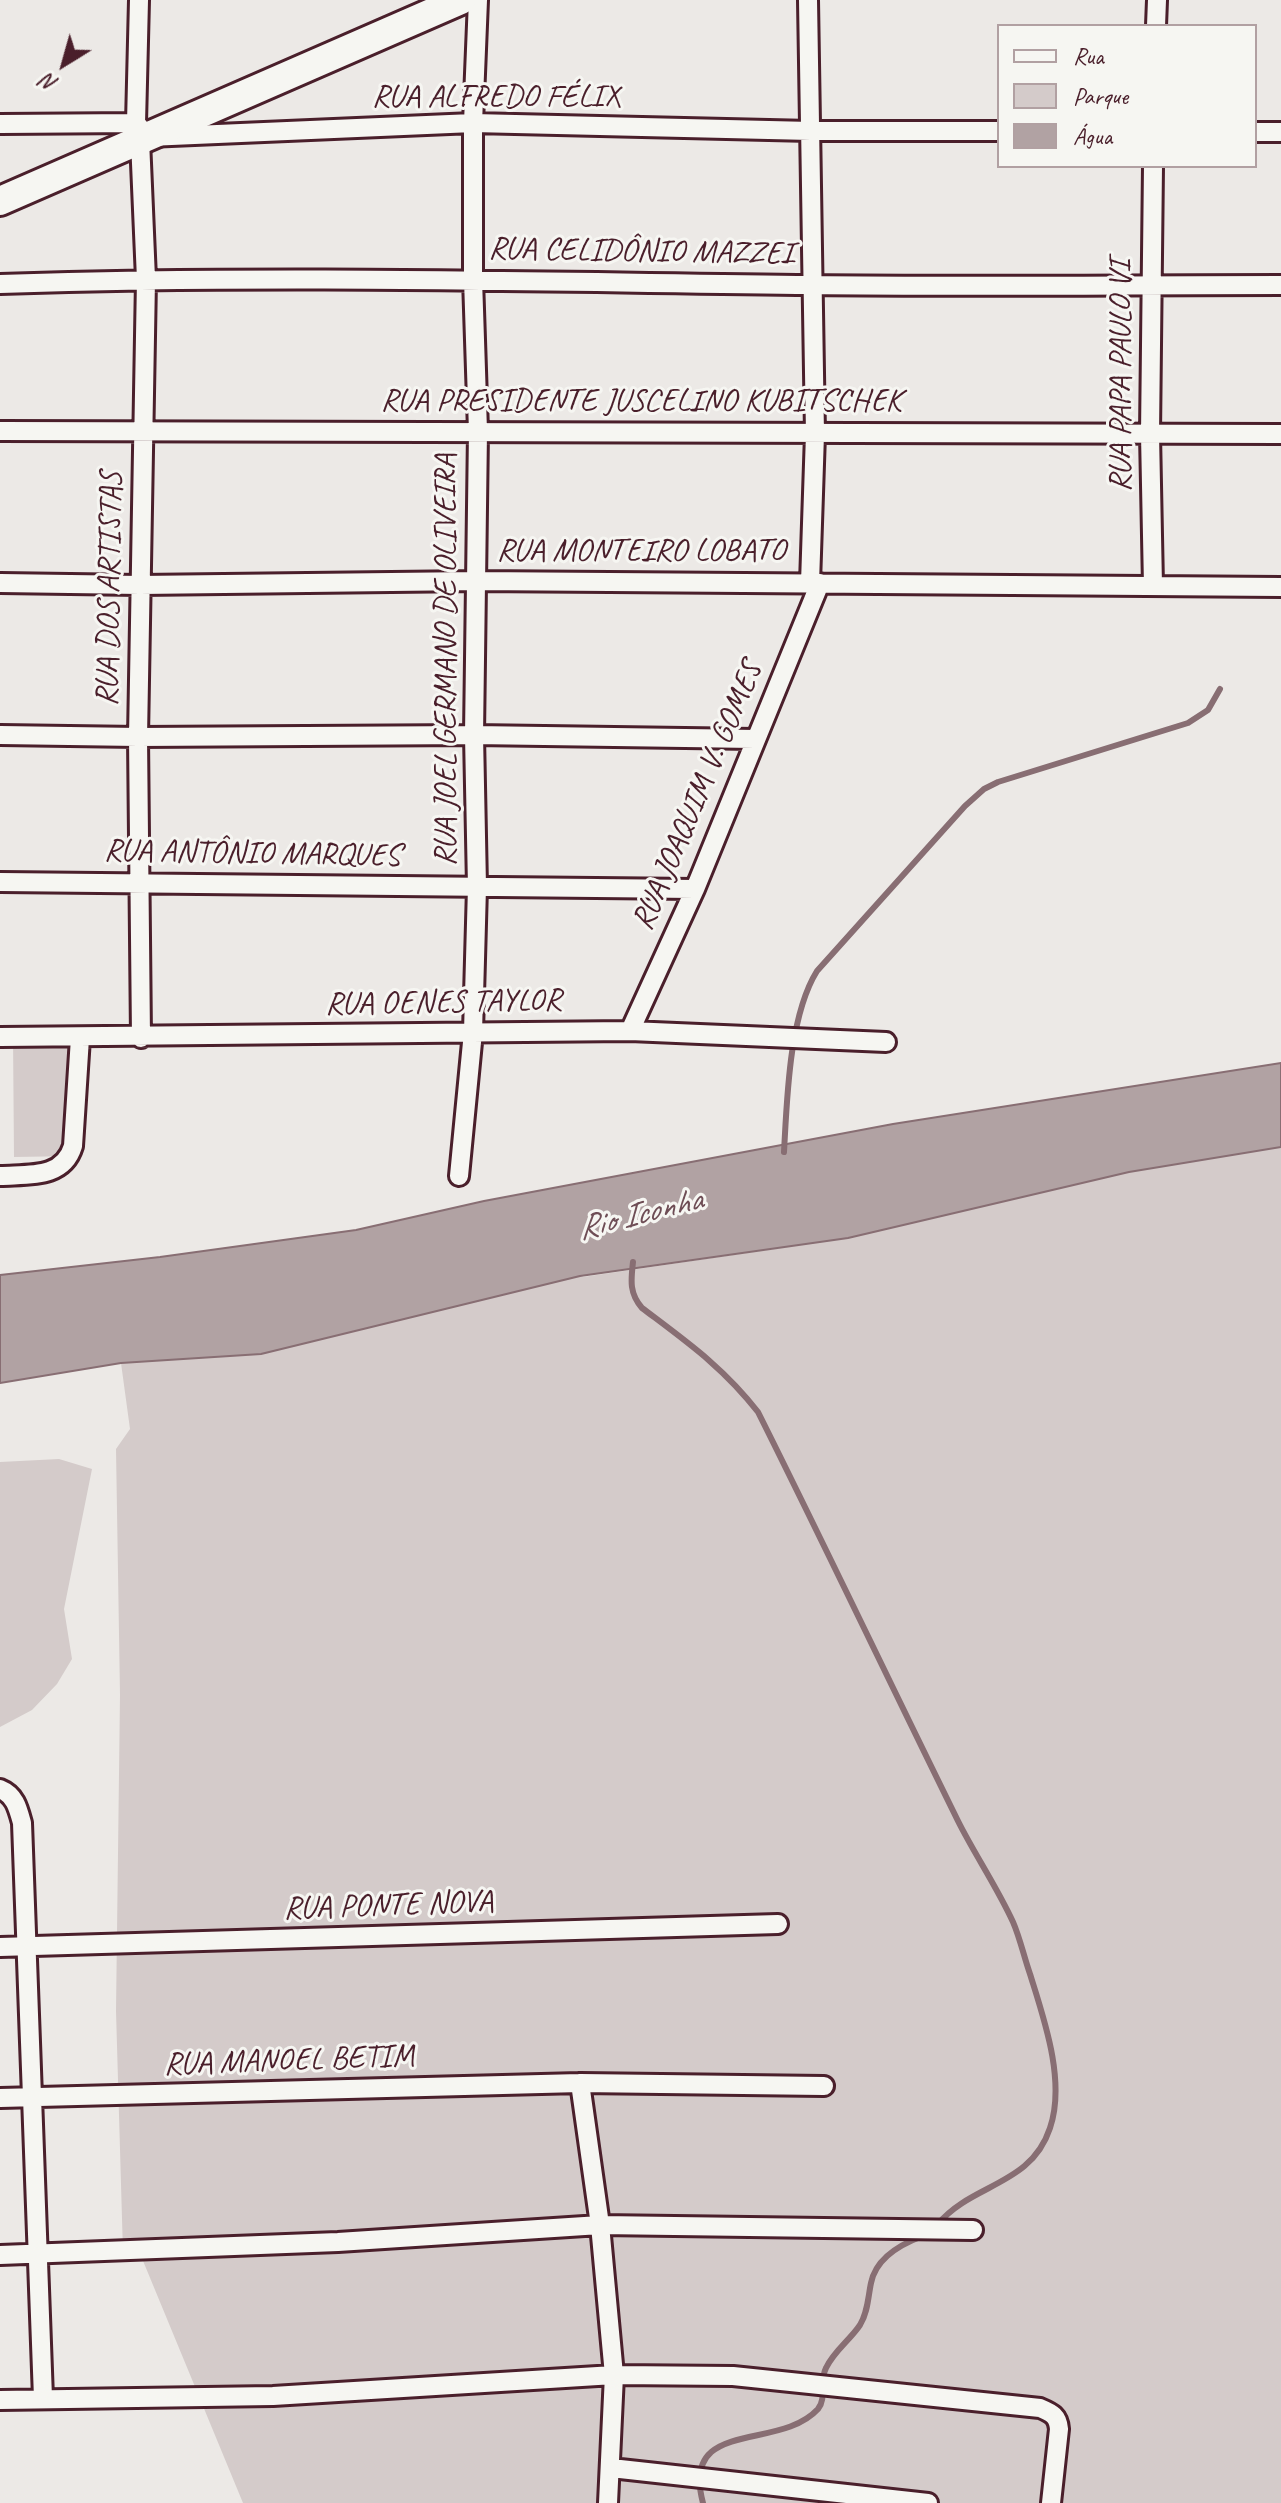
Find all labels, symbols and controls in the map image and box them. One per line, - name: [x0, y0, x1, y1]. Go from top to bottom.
- north arrow: [24, 24, 104, 104]
- legend: [997, 24, 1257, 168]
- text: Rua: [1073, 41, 1104, 71]
- text: N: [36, 68, 63, 98]
- street label: RUA ALFREDO FÉLIX: [372, 79, 620, 117]
- text: Parque: [1073, 81, 1128, 111]
- text: Água: [1073, 121, 1112, 151]
- street label: RUA CELIDÔNIO MAZZEI: [488, 230, 794, 274]
- street label: RUA PAPA PAULO VI: [1103, 260, 1141, 492]
- street label: RUA PRESIDENTE JUSCELINO KUBITSCHEK: [380, 383, 902, 421]
- street label: RUA JOEL GERMANO DE OLIVEIRA: [428, 454, 466, 866]
- street label: RUA DOS ARTISTAS: [89, 471, 131, 707]
- street label: RUA MONTEIRO LOBATO: [497, 533, 785, 571]
- street label: RUA JOAQUIM V. GOMES: [624, 656, 772, 936]
- street label: RUA ANTÔNIO MARQUES: [104, 832, 400, 876]
- street label: RUA OENES TAYLOR: [325, 982, 561, 1024]
- water label: Rio Iconha: [574, 1180, 706, 1250]
- street label: RUA PONTE NOVA: [283, 1883, 493, 1929]
- street label: RUA MANOEL BETIM: [163, 2037, 415, 2085]

